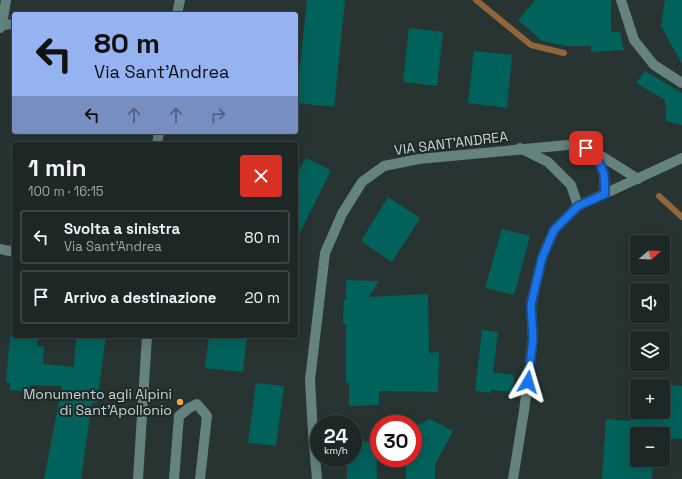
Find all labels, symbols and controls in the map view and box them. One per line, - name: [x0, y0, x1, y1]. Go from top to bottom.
- text: 80 m: [94, 25, 160, 61]
- icon: left: [28, 28, 80, 80]
- text: Via Sant'Andrea: [94, 60, 229, 83]
- icon: left: [81, 104, 103, 126]
- icon: ahead: [123, 104, 145, 126]
- icon: ahead: [165, 104, 187, 126]
- icon: right: [207, 104, 229, 126]
- street label: VIA SANT'ANDREA: [393, 127, 509, 159]
- pin: [569, 131, 603, 165]
- icon: arrive: [575, 137, 597, 159]
- text: 1 min: [28, 152, 87, 183]
- button: close: [240, 155, 282, 197]
- text: 100 m · 16:15: [28, 183, 104, 200]
- text: Svolta a sinistra: [64, 219, 180, 238]
- icon: left: [30, 226, 52, 248]
- text: 80 m: [244, 228, 280, 247]
- north arrow: [630, 235, 670, 275]
- map controls: [630, 235, 670, 467]
- text: Via Sant'Andrea: [64, 238, 162, 255]
- button: sound: [630, 283, 670, 323]
- icon: arrive: [30, 286, 52, 308]
- text: Arrivo a destinazione: [64, 288, 216, 307]
- text: 20 m: [245, 288, 280, 307]
- button: layers: [630, 331, 670, 371]
- position arrow: [507, 361, 549, 403]
- button: +: [630, 379, 670, 419]
- place label: Monumento agli Alpini di Sant'Apollonio: [23, 385, 172, 419]
- marker: Monumento agli Alpini di Sant'Apollonio: [175, 397, 185, 407]
- speed limit sign: 30: [370, 415, 422, 467]
- text: 24: [324, 423, 348, 449]
- button: −: [630, 427, 670, 467]
- text: km/h: [324, 444, 348, 457]

